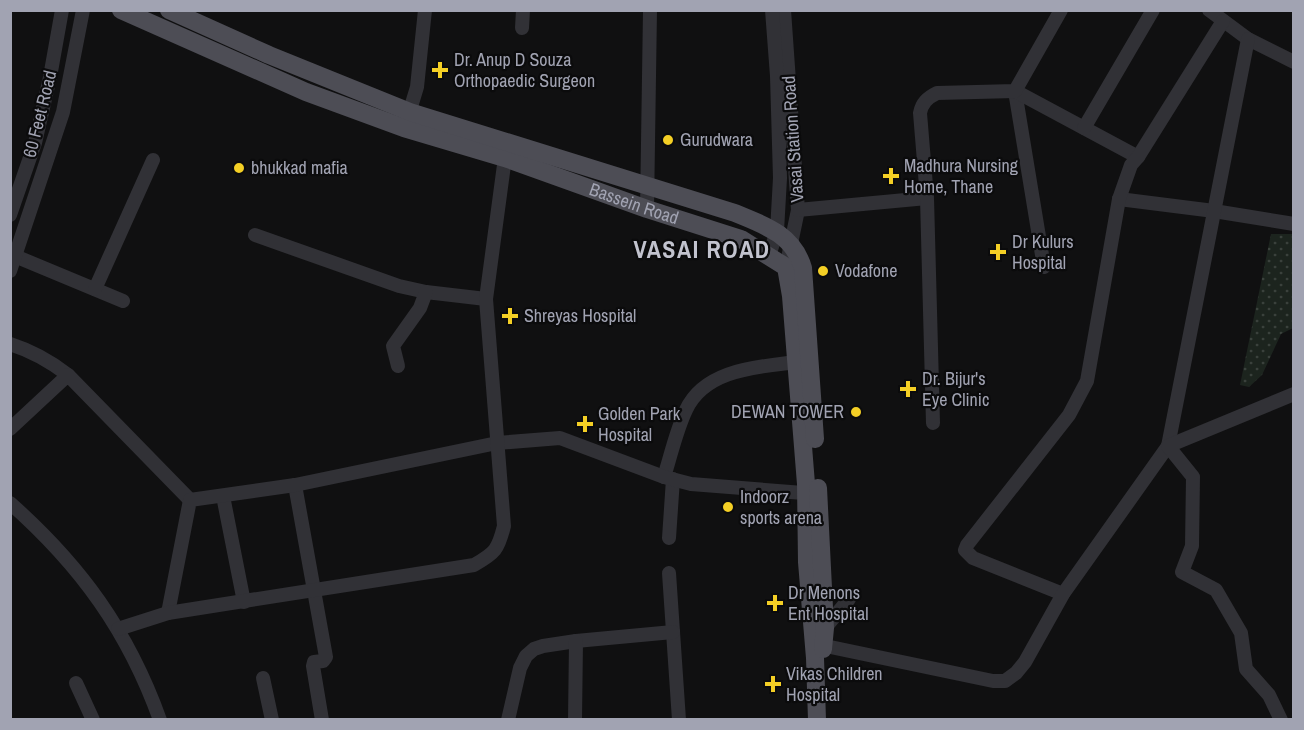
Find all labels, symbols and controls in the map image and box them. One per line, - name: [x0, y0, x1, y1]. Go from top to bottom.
- place label: Dr. Anup D Souza Orthopaedic Surgeon: [454, 47, 595, 93]
- marker: Dr. Anup D Souza Orthopaedic Surgeon: [431, 61, 449, 79]
- street label: 60 Feet Road: [17, 68, 62, 160]
- street label: Vasai Station Road: [776, 75, 809, 203]
- place label: Gurudwara: [680, 127, 753, 152]
- marker: Gurudwara: [661, 133, 675, 147]
- place label: Madhura Nursing Home, Thane: [904, 153, 1019, 199]
- place label: bhukkad mafia: [251, 155, 348, 180]
- marker: bhukkad mafia: [232, 161, 246, 175]
- marker: Madhura Nursing Home, Thane: [882, 167, 900, 185]
- street label: Bassein Road: [586, 176, 682, 230]
- place label: Dr Kulurs Hospital: [1012, 229, 1074, 275]
- district label: VASAI ROAD: [633, 233, 771, 265]
- marker: Dr Kulurs Hospital: [989, 243, 1007, 261]
- place label: Vodafone: [835, 258, 897, 283]
- marker: Vodafone: [816, 264, 830, 278]
- place label: Shreyas Hospital: [524, 303, 636, 328]
- marker: Shreyas Hospital: [501, 307, 519, 325]
- place label: Dr. Bijur's Eye Clinic: [922, 366, 989, 412]
- marker: Dr. Bijur's Eye Clinic: [899, 380, 917, 398]
- place label: DEWAN TOWER: [731, 399, 844, 424]
- place label: Golden Park Hospital: [598, 401, 681, 447]
- marker: DEWAN TOWER: [849, 405, 863, 419]
- marker: Golden Park Hospital: [576, 415, 594, 433]
- place label: Indoorz sports arena: [740, 484, 822, 530]
- marker: Indoorz sports arena: [721, 500, 735, 514]
- place label: Dr Menons Ent Hospital: [788, 580, 868, 626]
- marker: Dr Menons Ent Hospital: [766, 594, 784, 612]
- place label: Vikas Children Hospital: [786, 661, 883, 707]
- marker: Vikas Children Hospital: [764, 675, 782, 693]

